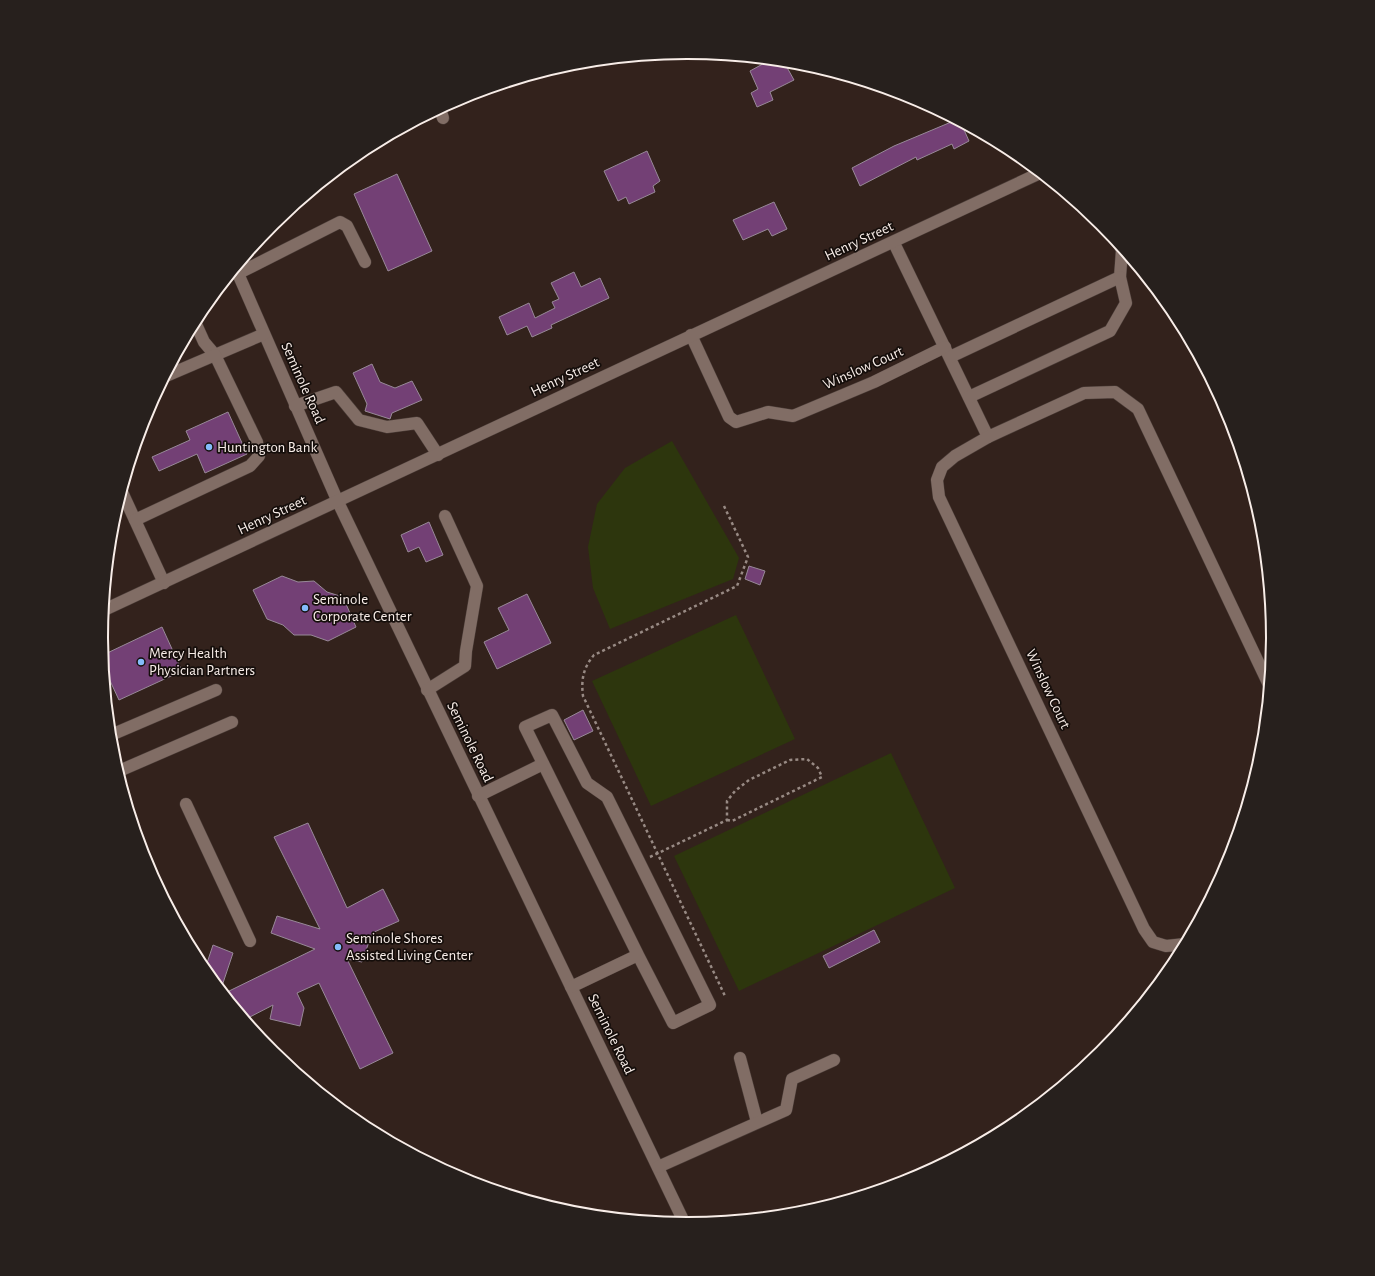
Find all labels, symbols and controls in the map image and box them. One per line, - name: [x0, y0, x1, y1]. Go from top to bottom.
- street label: Henry Street: [822, 219, 896, 263]
- street label: Seminole Road: [278, 340, 328, 426]
- street label: Winslow Court: [821, 344, 905, 392]
- street label: Henry Street: [528, 355, 602, 399]
- place label: Huntington Bank: [217, 440, 317, 455]
- marker: Huntington Bank: [204, 442, 214, 452]
- street label: Henry Street: [235, 493, 309, 537]
- place label: Seminole Corporate Center: [313, 592, 412, 624]
- marker: Seminole Corporate Center: [300, 603, 310, 613]
- place label: Mercy Health Physician Partners: [149, 646, 255, 678]
- street label: Winslow Court: [1023, 647, 1073, 731]
- marker: Mercy Health Physician Partners: [136, 657, 146, 667]
- street label: Seminole Road: [444, 699, 496, 785]
- place label: Seminole Shores Assisted Living Center: [346, 931, 473, 963]
- marker: Seminole Shores Assisted Living Center: [333, 942, 343, 952]
- street label: Seminole Road: [585, 991, 637, 1077]

